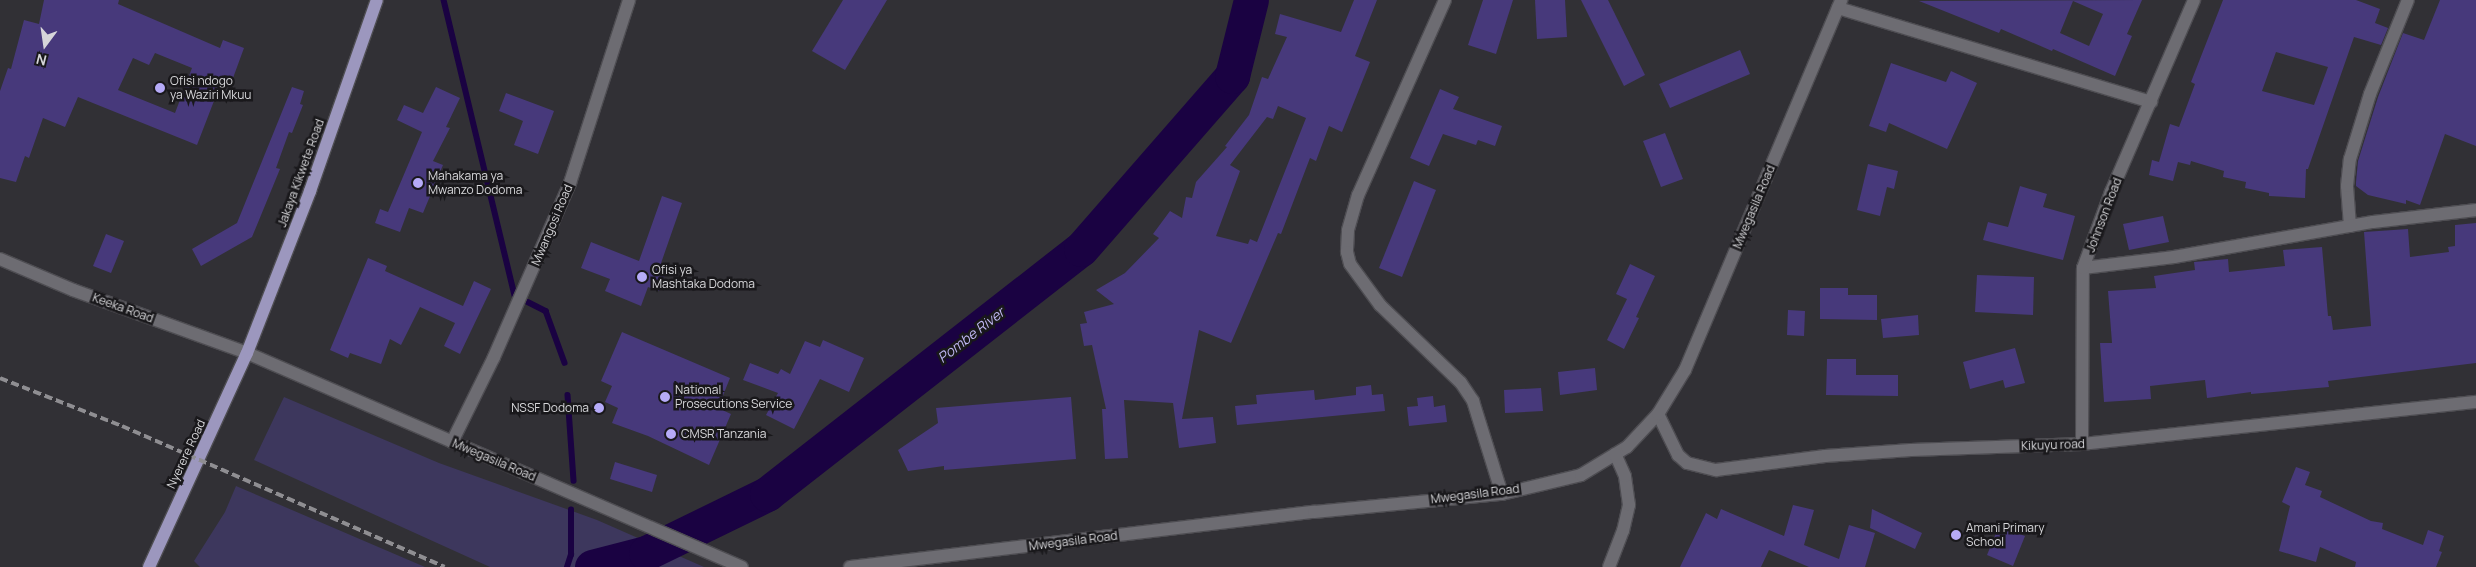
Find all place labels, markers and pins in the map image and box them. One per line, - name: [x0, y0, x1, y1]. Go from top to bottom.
- place label: Ofisi ndogo ya Waziri Mkuu: [170, 74, 251, 102]
- marker: Ofisi ndogo ya Waziri Mkuu: [154, 82, 166, 94]
- place label: Mahakama ya Mwanzo Dodoma: [428, 169, 522, 197]
- marker: Mahakama ya Mwanzo Dodoma: [412, 177, 424, 189]
- place label: Ofisi ya Mashtaka Dodoma: [652, 263, 755, 291]
- marker: Ofisi ya Mashtaka Dodoma: [636, 271, 648, 283]
- place label: National Prosecutions Service: [675, 383, 792, 411]
- marker: National Prosecutions Service: [659, 391, 671, 403]
- place label: NSSF Dodoma: [511, 401, 589, 415]
- marker: NSSF Dodoma: [593, 402, 605, 414]
- place label: CMSR Tanzania: [681, 427, 766, 441]
- marker: CMSR Tanzania: [665, 428, 677, 440]
- place label: Amani Primary School: [1966, 521, 2045, 549]
- marker: Amani Primary School: [1950, 529, 1962, 541]

